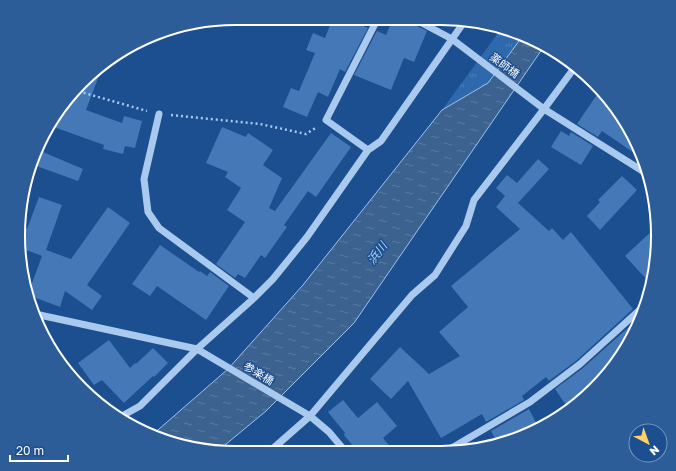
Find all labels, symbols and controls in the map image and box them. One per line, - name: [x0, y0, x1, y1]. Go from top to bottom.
- street label: 薬師橋: [488, 50, 522, 80]
- water label: 浜川: [364, 237, 391, 267]
- street label: 参楽橋: [242, 359, 276, 387]
- north arrow: [628, 423, 668, 463]
- scale bar: [10, 437, 68, 463]
- text: 20 m: [16, 443, 44, 458]
- text: N: [647, 443, 662, 459]

